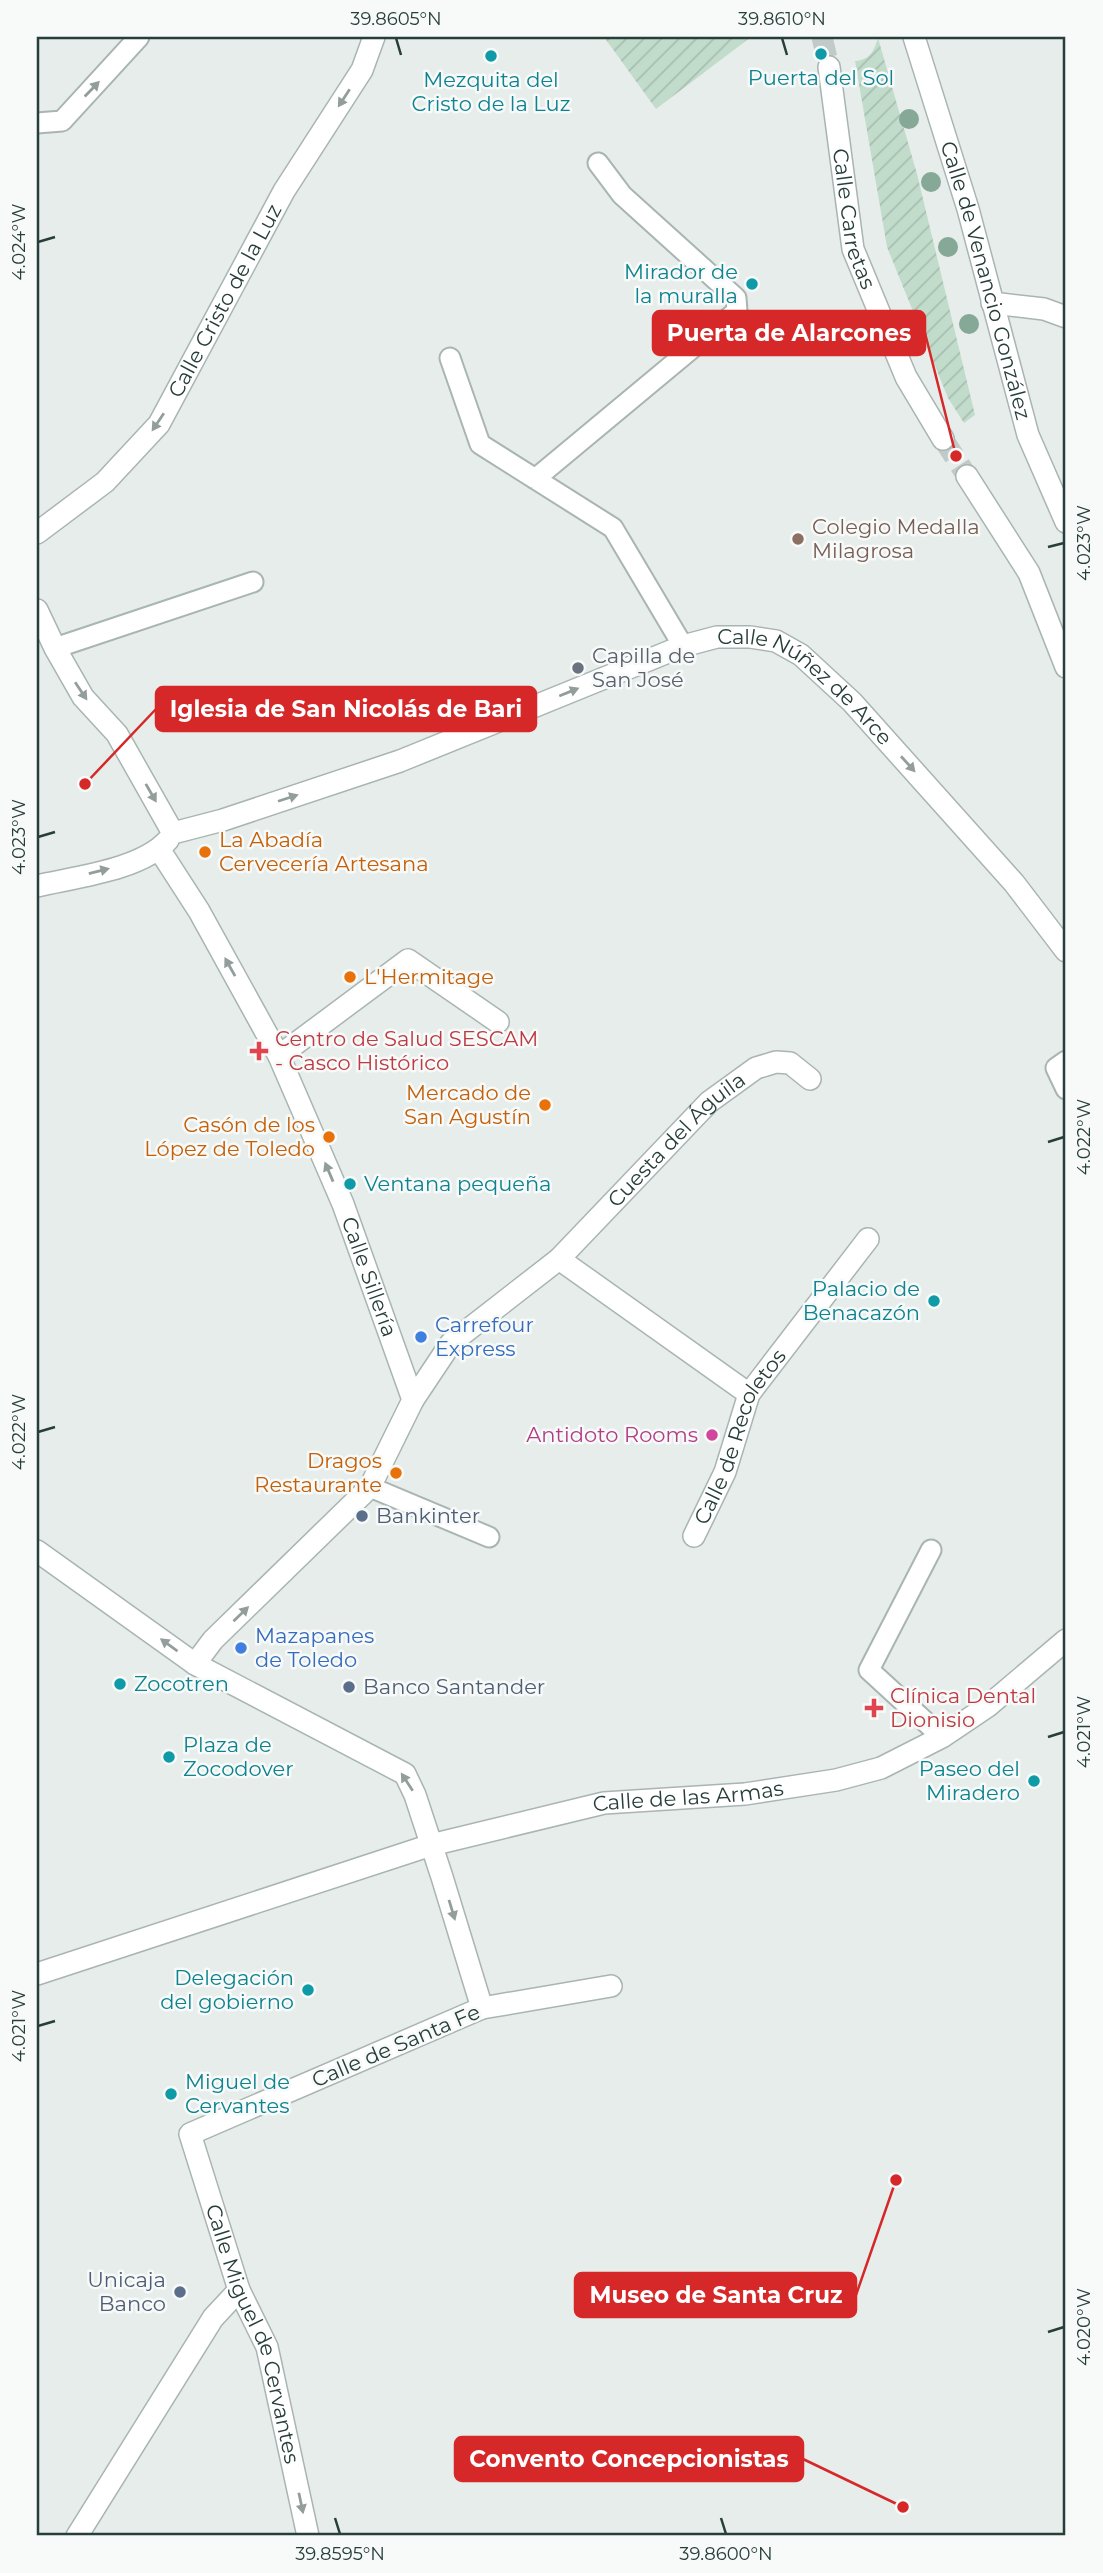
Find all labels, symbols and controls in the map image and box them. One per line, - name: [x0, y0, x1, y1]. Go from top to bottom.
- text: 39.8605°N: [350, 8, 442, 30]
- text: 39.8610°N: [738, 8, 826, 30]
- marker: Puerta del Sol: [813, 46, 829, 62]
- marker: Mezquita del Cristo de la Luz: [483, 48, 499, 64]
- place label: Puerta del Sol: [748, 65, 894, 90]
- place label: Mezquita del Cristo de la Luz: [412, 67, 570, 116]
- one-way arrow: [83, 81, 99, 98]
- one-way arrow: [338, 88, 351, 107]
- street label: Calle de Venancio González: [936, 138, 1036, 422]
- street label: Calle Carretas: [828, 147, 881, 293]
- street label: Calle Cristo de la Luz: [163, 200, 287, 402]
- text: 4.024°W: [8, 203, 30, 281]
- place label: Mirador de la muralla: [624, 259, 738, 308]
- marker: Mirador de la muralla: [744, 276, 760, 292]
- callout: Puerta de Alarcones: [653, 311, 925, 355]
- text: Puerta de Alarcones: [667, 319, 911, 347]
- one-way arrow: [151, 413, 165, 431]
- text: 4.023°W: [1073, 505, 1095, 581]
- place label: Colegio Medalla Milagrosa: [812, 514, 980, 563]
- marker: Colegio Medalla Milagrosa: [790, 531, 806, 547]
- street label: Calle Núñez de Arce: [717, 624, 898, 750]
- place label: Capilla de San José: [592, 643, 695, 692]
- marker: Capilla de San José: [570, 660, 586, 676]
- one-way arrow: [74, 682, 88, 700]
- callout: Iglesia de San Nicolás de Bari: [156, 687, 536, 731]
- one-way arrow: [559, 687, 580, 698]
- text: Iglesia de San Nicolás de Bari: [170, 695, 522, 723]
- one-way arrow: [900, 756, 915, 773]
- one-way arrow: [145, 784, 157, 803]
- one-way arrow: [277, 792, 298, 803]
- text: 4.023°W: [8, 799, 30, 875]
- place label: La Abadía Cervecería Artesana: [219, 827, 429, 876]
- marker: La Abadía Cervecería Artesana: [197, 844, 213, 860]
- one-way arrow: [88, 865, 110, 876]
- one-way arrow: [224, 958, 236, 977]
- place label: L'Hermitage: [364, 964, 494, 989]
- marker: L'Hermitage: [342, 969, 358, 985]
- place label: Centro de Salud SESCAM - Casco Histórico: [275, 1026, 538, 1075]
- marker: Centro de Salud SESCAM - Casco Histórico: [249, 1041, 269, 1061]
- street label: Cuesta del Águila: [602, 1067, 750, 1212]
- place label: Mercado de San Agustín: [404, 1080, 531, 1129]
- marker: Mercado de San Agustín: [537, 1097, 553, 1113]
- text: 4.022°W: [1073, 1099, 1095, 1175]
- place label: Casón de los López de Toledo: [144, 1112, 315, 1161]
- marker: Casón de los López de Toledo: [321, 1129, 337, 1145]
- one-way arrow: [323, 1162, 335, 1182]
- place label: Ventana pequeña: [364, 1171, 552, 1196]
- marker: Ventana pequeña: [342, 1176, 358, 1192]
- street label: Calle Sillería: [337, 1213, 402, 1340]
- place label: Palacio de Benacazón: [803, 1276, 920, 1325]
- marker: Palacio de Benacazón: [926, 1293, 942, 1309]
- place label: Carrefour Express: [435, 1312, 534, 1361]
- marker: Carrefour Express: [413, 1329, 429, 1345]
- street label: Calle de Recoletos: [688, 1344, 791, 1528]
- text: 4.022°W: [8, 1394, 30, 1470]
- place label: Antidoto Rooms: [526, 1422, 698, 1447]
- marker: Antidoto Rooms: [704, 1427, 720, 1443]
- place label: Dragos Restaurante: [254, 1448, 382, 1497]
- marker: Dragos Restaurante: [388, 1465, 404, 1481]
- place label: Bankinter: [376, 1503, 480, 1528]
- marker: Bankinter: [354, 1508, 370, 1524]
- one-way arrow: [232, 1605, 249, 1622]
- place label: Mazapanes de Toledo: [255, 1623, 374, 1672]
- one-way arrow: [160, 1638, 178, 1652]
- marker: Mazapanes de Toledo: [233, 1640, 249, 1656]
- place label: Zocotren: [134, 1671, 229, 1696]
- place label: Banco Santander: [363, 1674, 545, 1699]
- marker: Zocotren: [112, 1676, 128, 1692]
- marker: Banco Santander: [341, 1679, 357, 1695]
- place label: Clínica Dental Dionisio: [890, 1683, 1036, 1732]
- text: 4.021°W: [1073, 1696, 1095, 1768]
- marker: Clínica Dental Dionisio: [864, 1698, 884, 1718]
- place label: Plaza de Zocodover: [183, 1732, 294, 1781]
- marker: Plaza de Zocodover: [161, 1749, 177, 1765]
- place label: Paseo del Miradero: [919, 1756, 1020, 1805]
- one-way arrow: [400, 1772, 413, 1792]
- marker: Paseo del Miradero: [1026, 1773, 1042, 1789]
- street label: Calle de las Armas: [590, 1775, 785, 1817]
- one-way arrow: [447, 1899, 457, 1920]
- place label: Delegación del gobierno: [160, 1965, 294, 2014]
- marker: Delegación del gobierno: [300, 1982, 316, 1998]
- text: 4.021°W: [8, 1990, 30, 2062]
- street label: Calle de Santa Fe: [308, 1999, 484, 2092]
- place label: Miguel de Cervantes: [185, 2069, 290, 2118]
- marker: Miguel de Cervantes: [163, 2086, 179, 2102]
- street label: Calle Miguel de Cervantes: [201, 2201, 305, 2466]
- place label: Unicaja Banco: [87, 2267, 166, 2316]
- callout: Museo de Santa Cruz: [575, 2273, 856, 2317]
- text: Museo de Santa Cruz: [590, 2281, 842, 2309]
- marker: Unicaja Banco: [172, 2284, 188, 2300]
- text: 4.020°W: [1073, 2288, 1095, 2366]
- callout: Convento Concepcionistas: [455, 2437, 803, 2481]
- text: Convento Concepcionistas: [469, 2445, 789, 2473]
- one-way arrow: [296, 2492, 307, 2514]
- text: 39.8595°N: [295, 2543, 385, 2565]
- text: 39.8600°N: [679, 2543, 773, 2565]

